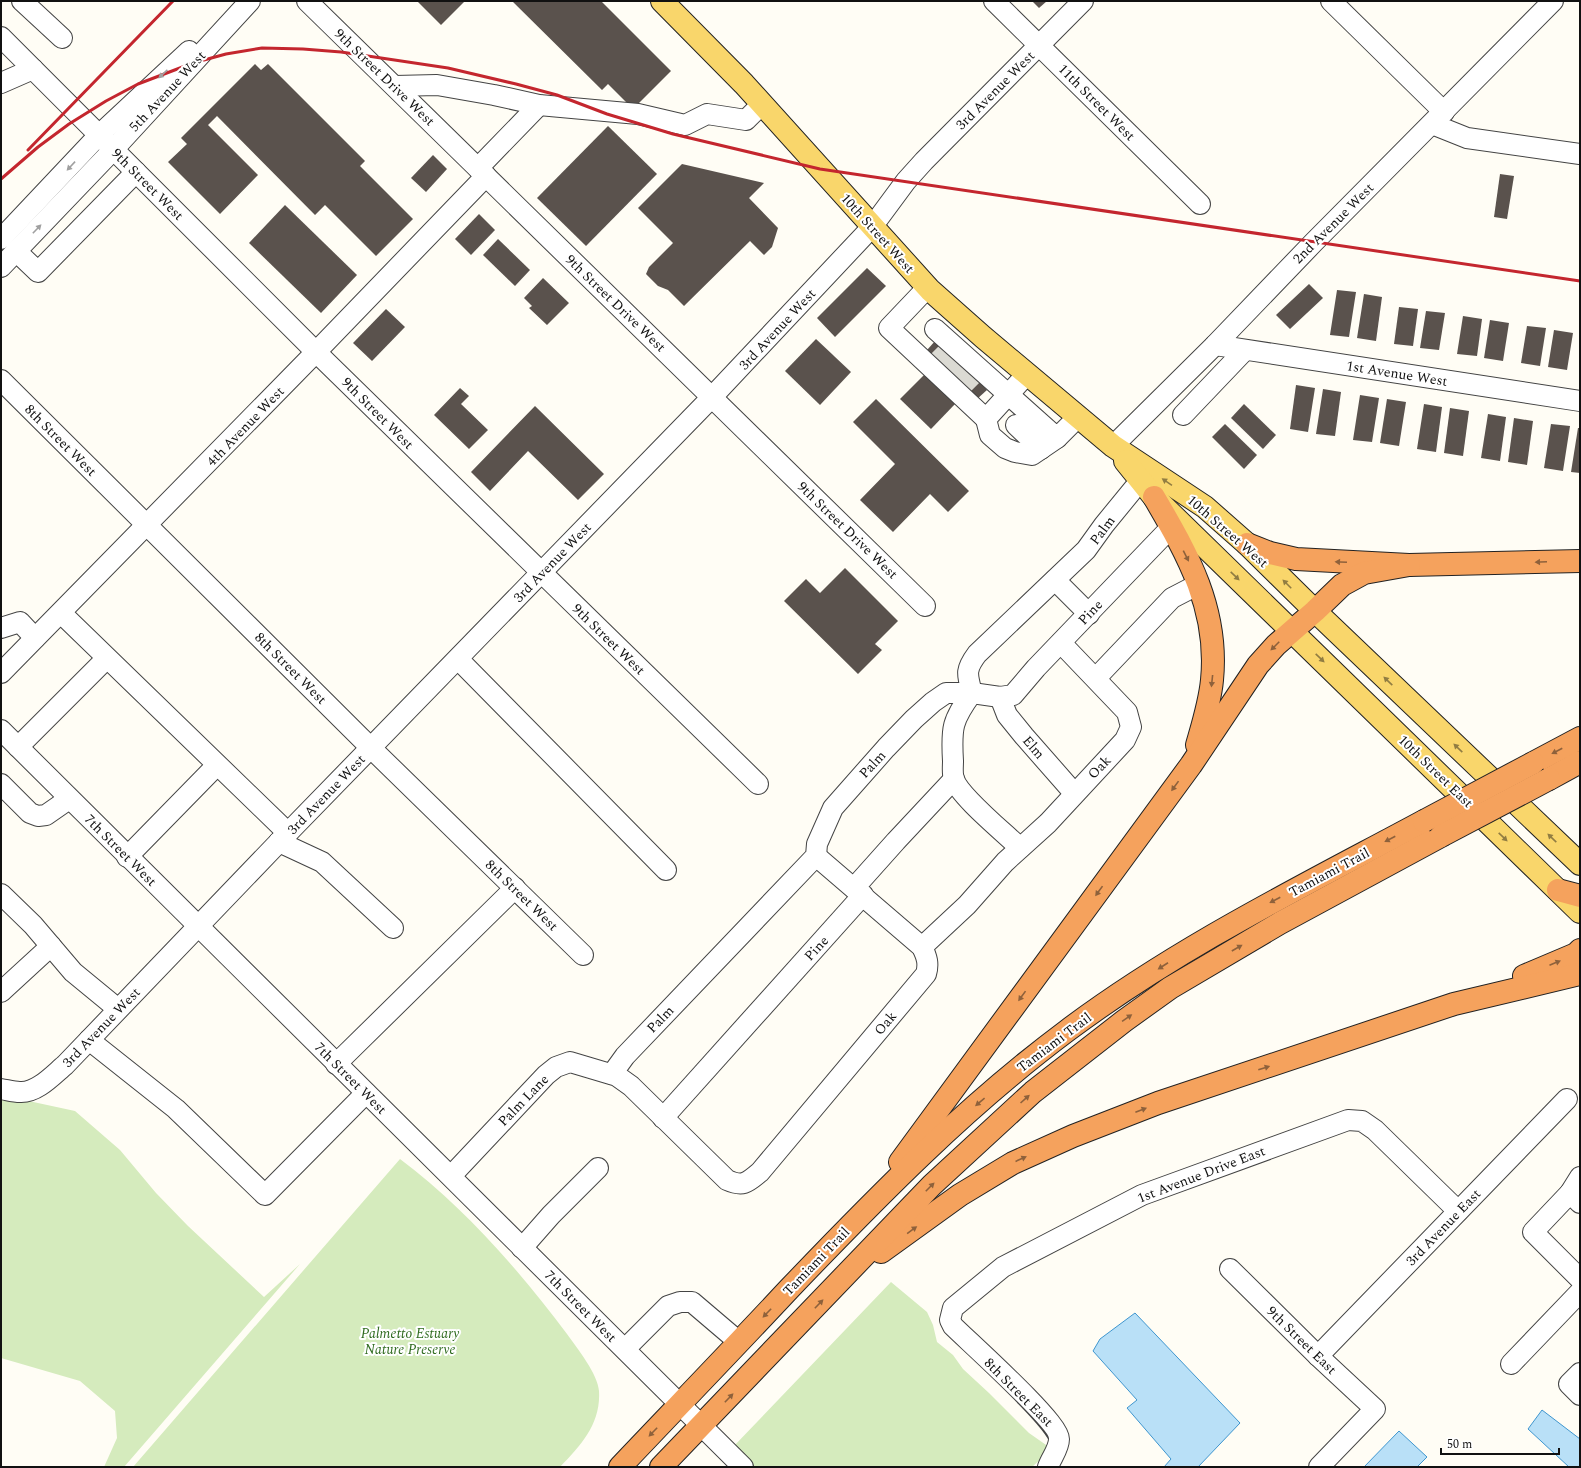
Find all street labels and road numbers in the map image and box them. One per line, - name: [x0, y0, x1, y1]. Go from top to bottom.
- street label: 9th Street Drive West: [330, 24, 440, 131]
- street label: 5th Avenue West: [124, 46, 211, 137]
- street label: 3rd Avenue West: [951, 46, 1040, 135]
- street label: 11th Street West: [1053, 59, 1140, 146]
- street label: 9th Street West: [107, 143, 189, 225]
- street label: 2nd Avenue West: [1288, 178, 1379, 269]
- street label: 10th Street West: [836, 188, 920, 278]
- street label: 9th Street Drive West: [561, 250, 671, 357]
- street label: 3rd Avenue West: [734, 284, 821, 375]
- street label: 1st Avenue West: [1345, 355, 1449, 392]
- street label: 9th Street West: [337, 372, 419, 454]
- street label: 4th Avenue West: [202, 381, 289, 471]
- street label: 8th Street West: [20, 399, 102, 481]
- street label: 9th Street Drive West: [793, 477, 903, 584]
- street label: 10th Street West: [1182, 490, 1273, 573]
- street label: Palm: [1085, 511, 1120, 549]
- street label: 3rd Avenue West: [508, 517, 596, 607]
- street label: Pine: [1073, 595, 1108, 630]
- street label: 9th Street West: [567, 599, 650, 680]
- street label: 8th Street West: [250, 627, 332, 709]
- street label: 10th Street East: [1393, 730, 1478, 813]
- street label: Elm: [1017, 731, 1050, 764]
- street label: Palm: [854, 746, 891, 783]
- street label: 3rd Avenue West: [282, 749, 370, 839]
- street label: Oak: [1083, 751, 1116, 784]
- street label: 7th Street West: [80, 809, 162, 891]
- street label: Tamiami Trail: [1285, 842, 1373, 903]
- street label: 8th Street West: [480, 855, 563, 936]
- street label: Pine: [799, 931, 834, 966]
- street label: 3rd Avenue West: [57, 982, 145, 1072]
- street label: Palm: [642, 1001, 679, 1038]
- street label: Oak: [869, 1007, 902, 1040]
- street label: Tamiami Trail: [1013, 1007, 1096, 1078]
- street label: 7th Street West: [310, 1037, 392, 1119]
- street label: Palm Lane: [493, 1069, 554, 1131]
- street label: 1st Avenue Drive East: [1134, 1140, 1268, 1209]
- street label: 3rd Avenue East: [1401, 1184, 1486, 1271]
- street label: Tamiami Trail: [778, 1222, 855, 1301]
- street label: 7th Street West: [540, 1265, 622, 1347]
- street label: 9th Street East: [1262, 1301, 1342, 1379]
- street label: 8th Street East: [979, 1353, 1058, 1432]

